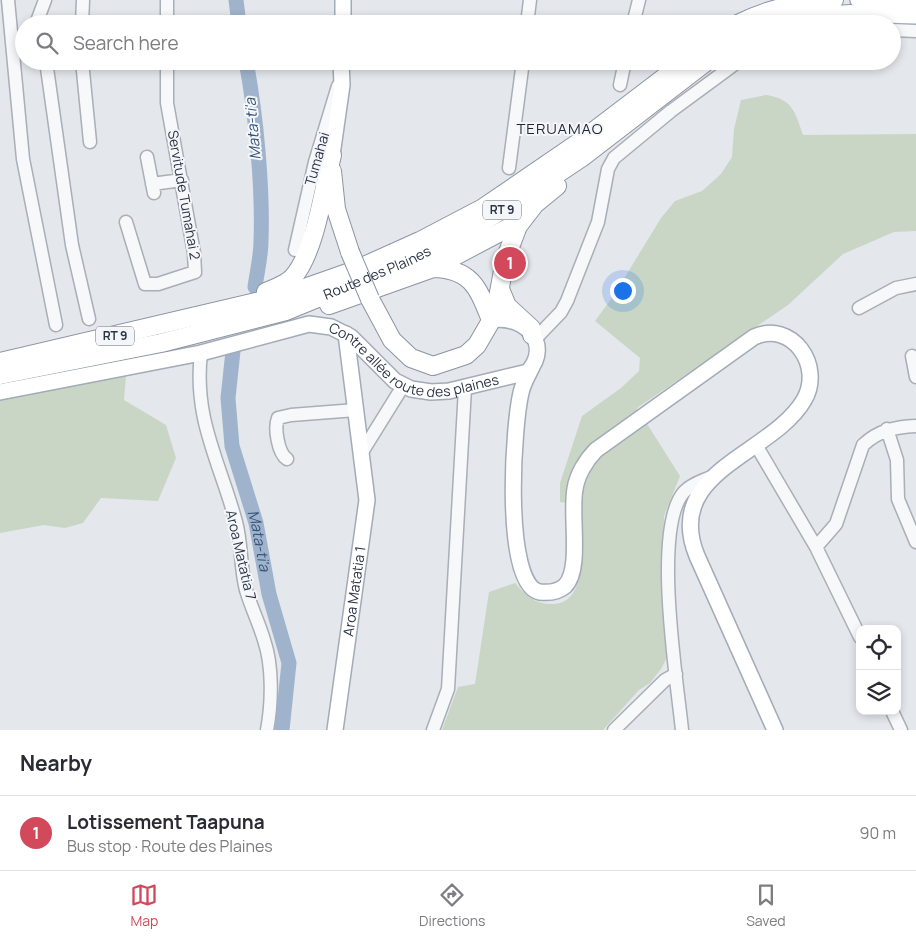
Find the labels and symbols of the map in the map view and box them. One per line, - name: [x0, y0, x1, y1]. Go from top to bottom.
- water label: Mata-ti'a: [239, 97, 266, 161]
- district label: TERUAMAO: [516, 118, 604, 139]
- street label: Servitude Tumahai 2: [164, 129, 205, 261]
- street label: Tumahai: [300, 130, 333, 188]
- road number: RT 9: [483, 200, 521, 220]
- street label: Route des Plaines: [320, 241, 434, 304]
- pin: 1: [494, 244, 526, 282]
- your location: [610, 278, 636, 304]
- street label: Contre allée route des plaines: [326, 318, 501, 401]
- road number: RT 9: [96, 326, 134, 346]
- water label: Mata-ti'a: [243, 507, 276, 573]
- street label: Aroa Matatia 7: [222, 508, 261, 602]
- street label: Aroa Matatia 1: [338, 545, 369, 637]

